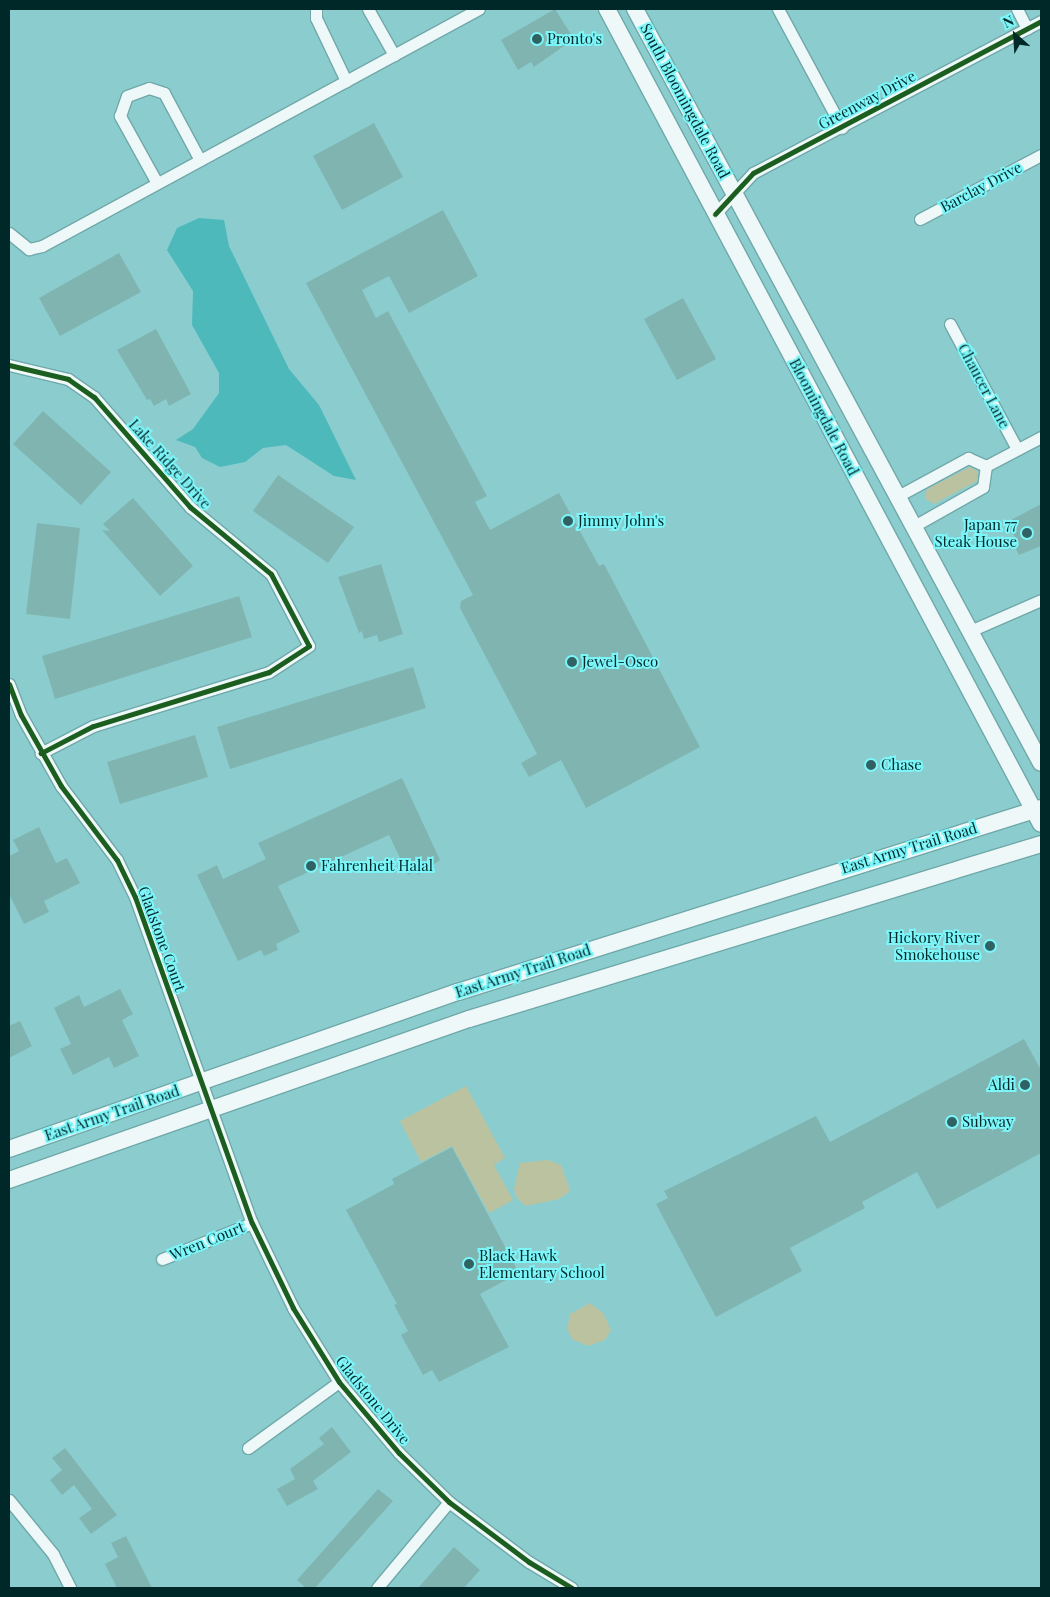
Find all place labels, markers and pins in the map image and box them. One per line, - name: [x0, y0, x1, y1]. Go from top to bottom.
- place label: Pronto's: [547, 30, 602, 48]
- marker: Pronto's: [531, 33, 543, 45]
- place label: Jimmy John's: [578, 512, 665, 530]
- marker: Jimmy John's: [562, 515, 574, 527]
- place label: Japan 77 Steak House: [934, 515, 1017, 550]
- marker: Japan 77 Steak House: [1021, 527, 1033, 539]
- place label: Jewel-Osco: [582, 653, 658, 671]
- marker: Jewel-Osco: [566, 656, 578, 668]
- place label: Chase: [881, 756, 922, 774]
- marker: Chase: [865, 759, 877, 771]
- place label: Fahrenheit Halal: [321, 857, 433, 875]
- marker: Fahrenheit Halal: [305, 860, 317, 872]
- place label: Hickory River Smokehouse: [887, 928, 980, 963]
- marker: Hickory River Smokehouse: [984, 940, 996, 952]
- place label: Aldi: [988, 1076, 1015, 1094]
- marker: Aldi: [1019, 1079, 1031, 1091]
- place label: Subway: [962, 1113, 1014, 1131]
- marker: Subway: [946, 1116, 958, 1128]
- place label: Black Hawk Elementary School: [479, 1246, 605, 1281]
- marker: Black Hawk Elementary School: [463, 1258, 475, 1270]

